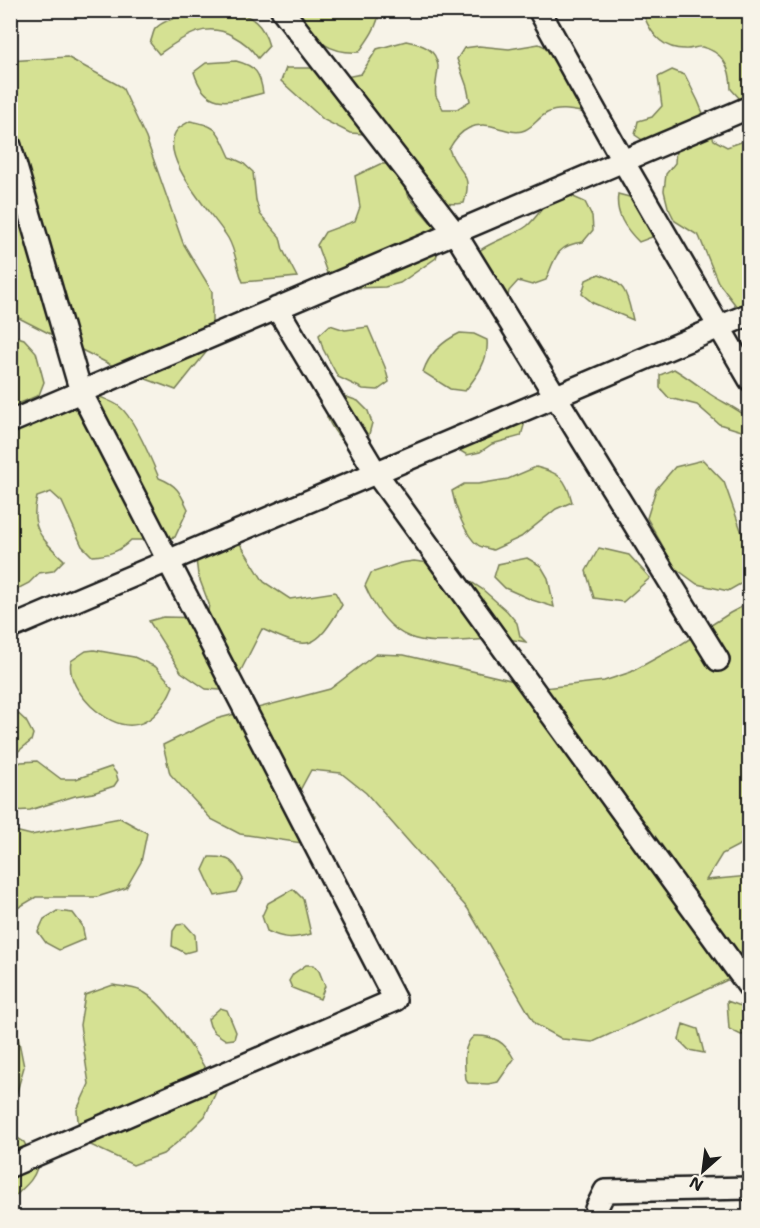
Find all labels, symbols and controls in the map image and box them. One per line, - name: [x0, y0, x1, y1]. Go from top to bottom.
- north arrow: [673, 1141, 733, 1201]
- text: N: [686, 1172, 707, 1196]

